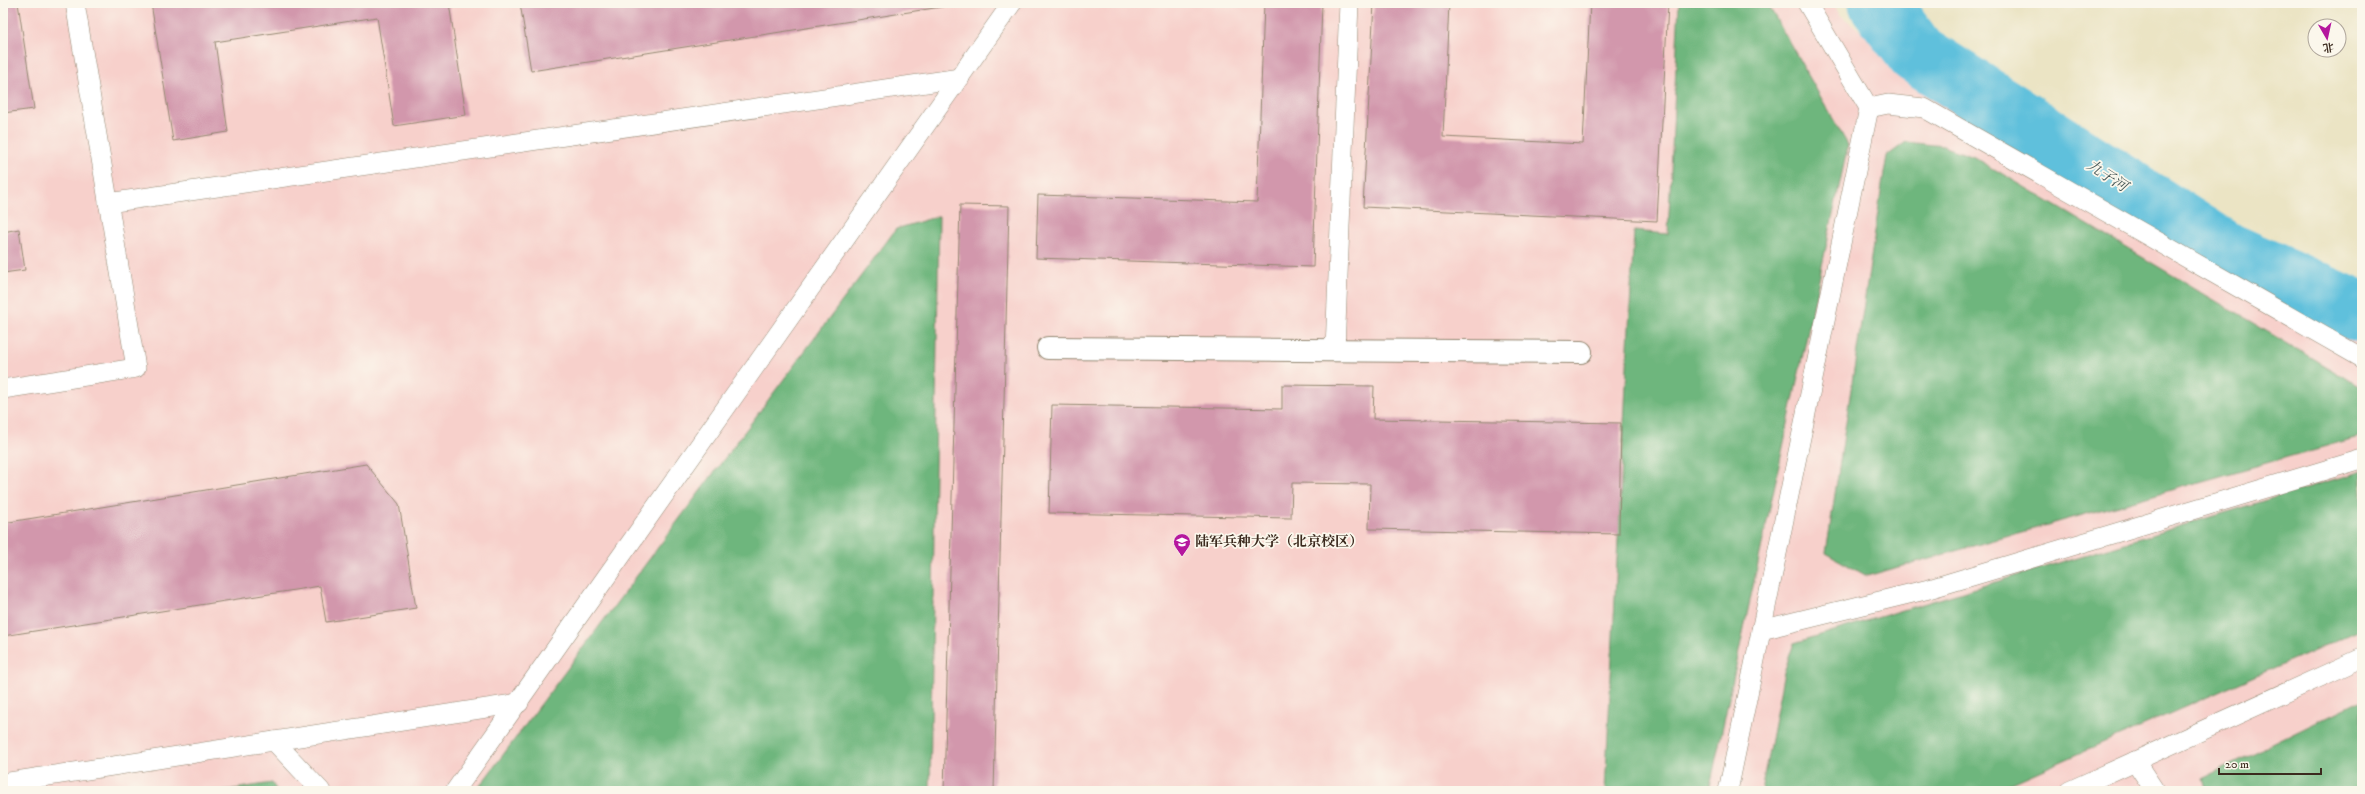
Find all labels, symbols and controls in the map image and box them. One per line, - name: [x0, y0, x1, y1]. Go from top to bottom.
- north arrow: [2307, 18, 2347, 58]
- text: 北: [2322, 39, 2335, 55]
- water label: 九子河: [2083, 156, 2134, 198]
- school or university icon: 陆军兵种大学（北京校区）: [1172, 532, 1192, 557]
- place label: 陆军兵种大学（北京校区）: [1195, 533, 1363, 551]
- scale bar: [2219, 750, 2321, 776]
- text: 20 m: [2225, 757, 2249, 772]

